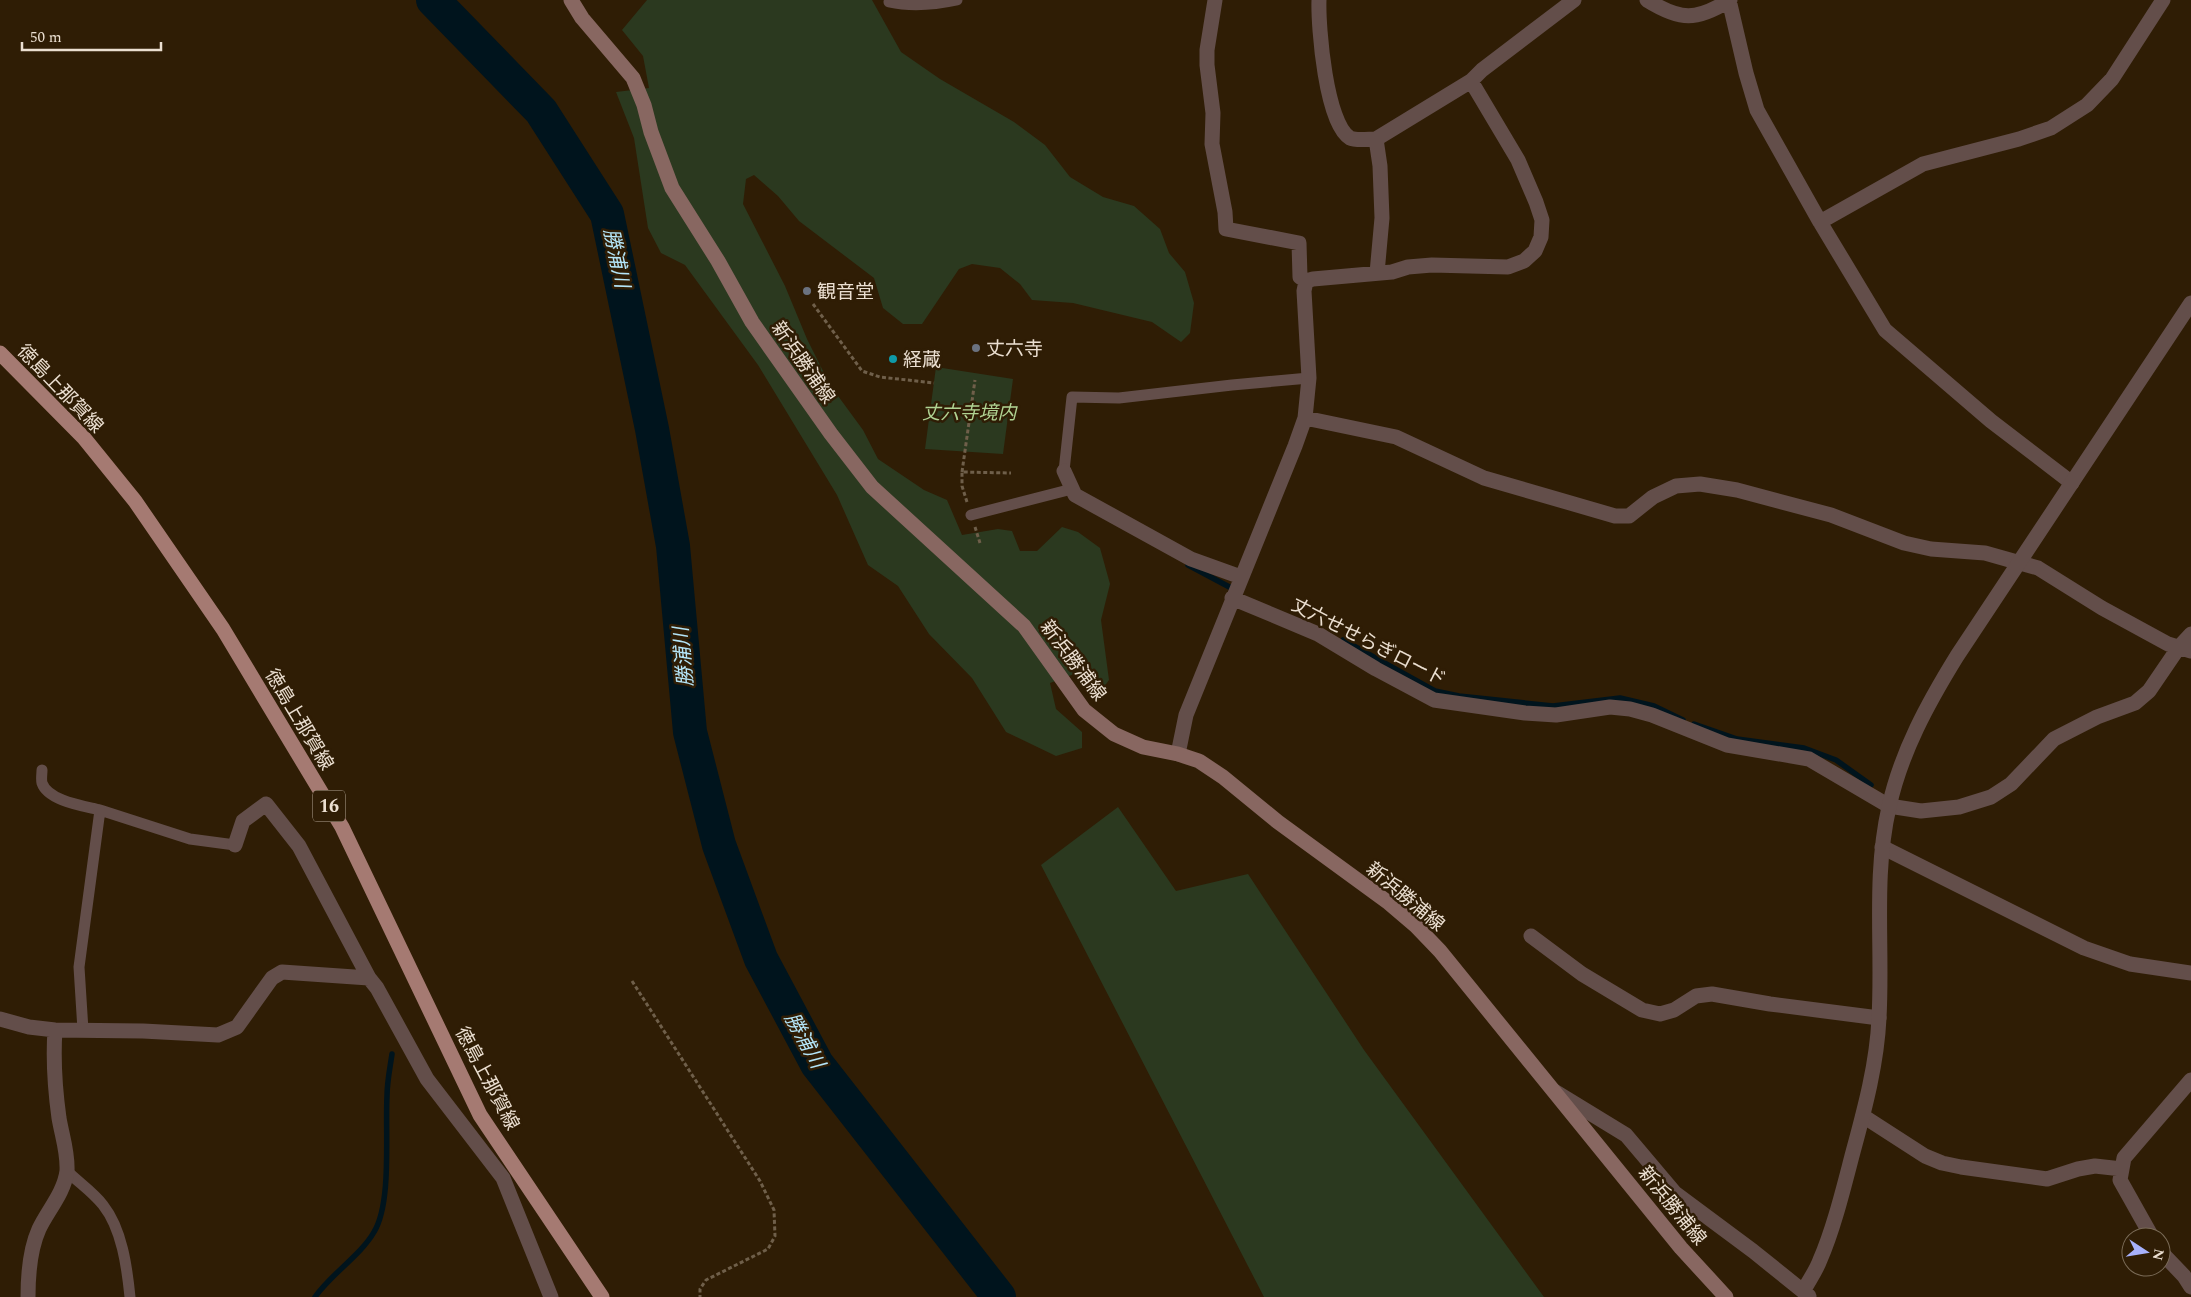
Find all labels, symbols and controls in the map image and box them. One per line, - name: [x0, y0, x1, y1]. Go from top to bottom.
- scale bar: [22, 20, 161, 52]
- text: 50 m: [30, 26, 62, 49]
- water label: 勝浦川: [595, 226, 637, 293]
- place label: 観音堂: [817, 278, 874, 307]
- marker: 観音堂: [801, 285, 813, 297]
- street label: 新浜勝浦線: [764, 316, 842, 410]
- place label: 丈六寺: [986, 335, 1043, 364]
- street label: 徳島上那賀線: [10, 338, 110, 440]
- marker: 丈六寺: [970, 342, 982, 354]
- place label: 経蔵: [903, 346, 941, 375]
- marker: 経蔵: [887, 353, 899, 365]
- park label: 丈六寺境内: [921, 399, 1018, 428]
- street label: 丈六せせらぎロード: [1286, 591, 1451, 694]
- street label: 新浜勝浦線: [1033, 614, 1113, 708]
- water label: 勝浦川: [666, 624, 702, 688]
- street label: 徳島上那賀線: [257, 663, 341, 776]
- road number: 16: [313, 790, 345, 821]
- street label: 新浜勝浦線: [1359, 856, 1451, 939]
- water label: 勝浦川: [776, 1007, 833, 1076]
- street label: 徳島上那賀線: [447, 1022, 526, 1136]
- street label: 新浜勝浦線: [1631, 1160, 1713, 1252]
- north arrow: [2121, 1227, 2171, 1277]
- text: N: [2147, 1247, 2170, 1262]

